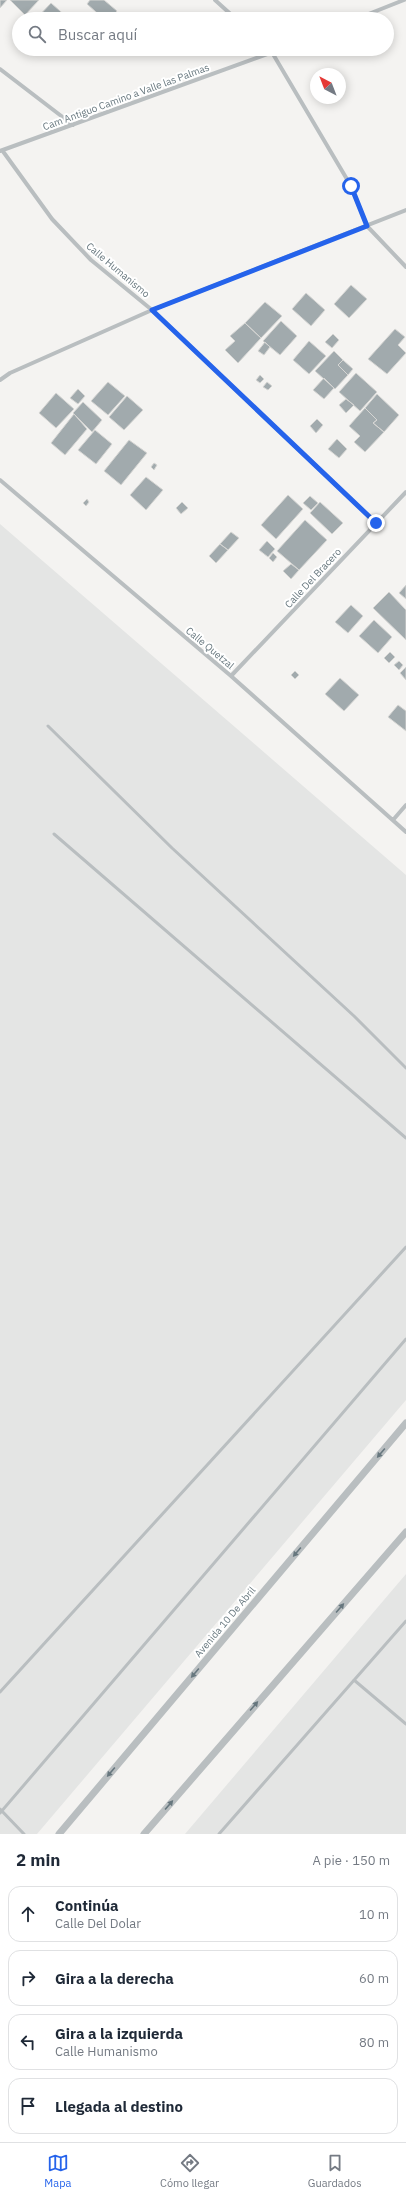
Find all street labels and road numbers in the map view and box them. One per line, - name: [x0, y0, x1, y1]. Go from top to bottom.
- street label: Cam Antiguo Camino a Valle las Palmas: [41, 61, 211, 133]
- street label: Calle Humanismo: [84, 240, 153, 301]
- street label: Calle Del Bracero: [282, 545, 344, 611]
- street label: Calle Quetzal: [183, 624, 237, 672]
- street label: Avenida 10 De Abril: [192, 1584, 259, 1660]

